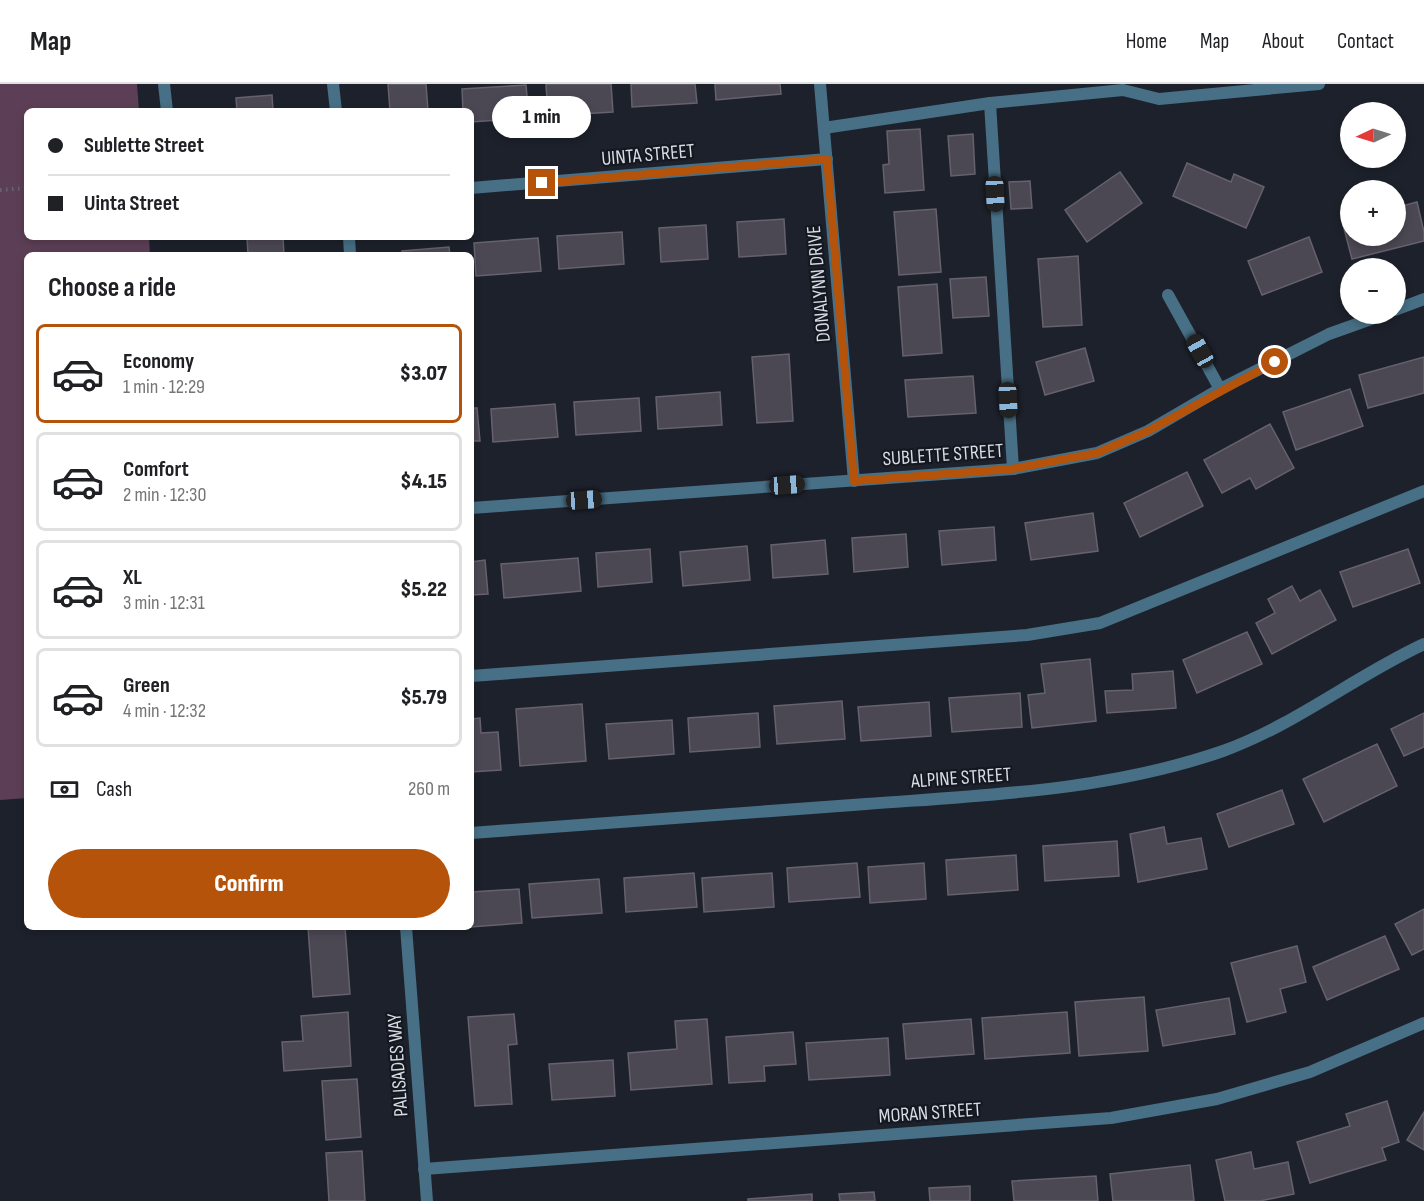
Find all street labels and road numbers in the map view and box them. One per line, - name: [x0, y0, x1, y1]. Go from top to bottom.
- street label: UINTA STREET: [600, 139, 696, 171]
- street label: DONALYNN DRIVE: [802, 225, 836, 343]
- street label: SUBLETTE STREET: [882, 439, 1004, 471]
- street label: ALPINE STREET: [909, 763, 1012, 794]
- street label: PALISADES WAY: [382, 1012, 414, 1117]
- street label: MORAN STREET: [878, 1097, 982, 1129]

